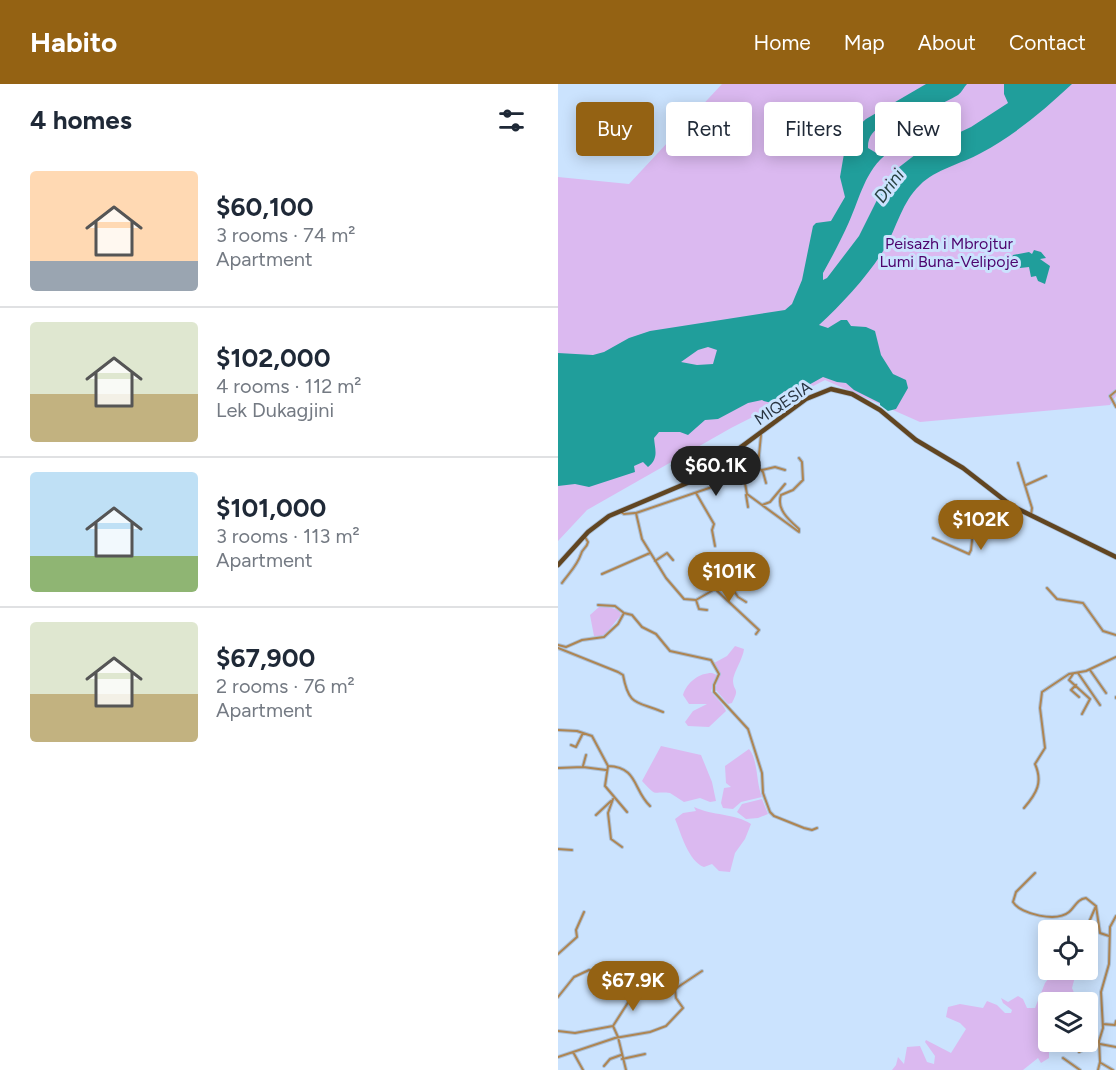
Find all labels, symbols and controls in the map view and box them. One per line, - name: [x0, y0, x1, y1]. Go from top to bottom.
- text: Habito: [30, 25, 117, 59]
- text: Home: [754, 30, 811, 55]
- text: Map: [844, 30, 885, 55]
- text: About: [918, 30, 976, 55]
- text: Contact: [1009, 30, 1086, 55]
- chip: Buy: [576, 102, 654, 156]
- chip: Rent: [666, 102, 752, 156]
- chip: Filters: [764, 102, 863, 156]
- chip: New: [875, 102, 961, 156]
- text: 4 homes: [30, 104, 132, 136]
- icon: filters: [495, 104, 528, 137]
- water label: Drini: [869, 164, 909, 207]
- text: $60,100: [216, 191, 314, 223]
- icon: home: [78, 195, 150, 267]
- text: 3 rooms · 74 m²: [216, 223, 355, 247]
- park label: Peisazh i Mbrojtur Lumi Buna-Velipoje: [879, 234, 1019, 271]
- text: Apartment: [216, 247, 313, 271]
- text: $102,000: [216, 342, 331, 374]
- icon: home: [78, 346, 150, 418]
- text: 4 rooms · 112 m²: [216, 374, 362, 398]
- street label: MIQESIA: [751, 377, 815, 429]
- text: Lek Dukagjini: [216, 398, 334, 422]
- pin: $60.1K: [667, 446, 765, 497]
- text: $60.1K: [685, 453, 747, 477]
- text: $101,000: [216, 492, 326, 524]
- icon: home: [78, 496, 150, 568]
- pin: $102K: [939, 500, 1023, 551]
- text: $102K: [952, 507, 1010, 531]
- text: 3 rooms · 113 m²: [216, 524, 360, 548]
- text: Apartment: [216, 548, 313, 572]
- pin: $101K: [687, 552, 771, 603]
- text: $101K: [702, 559, 756, 583]
- text: $67,900: [216, 642, 315, 674]
- icon: home: [78, 646, 150, 718]
- text: 2 rooms · 76 m²: [216, 674, 355, 698]
- text: Apartment: [216, 698, 313, 722]
- map controls: [1038, 920, 1098, 1052]
- button: locate: [1038, 920, 1098, 980]
- pin: $67.9K: [584, 961, 682, 1012]
- text: $67.9K: [601, 968, 665, 992]
- button: layers: [1038, 992, 1098, 1052]

